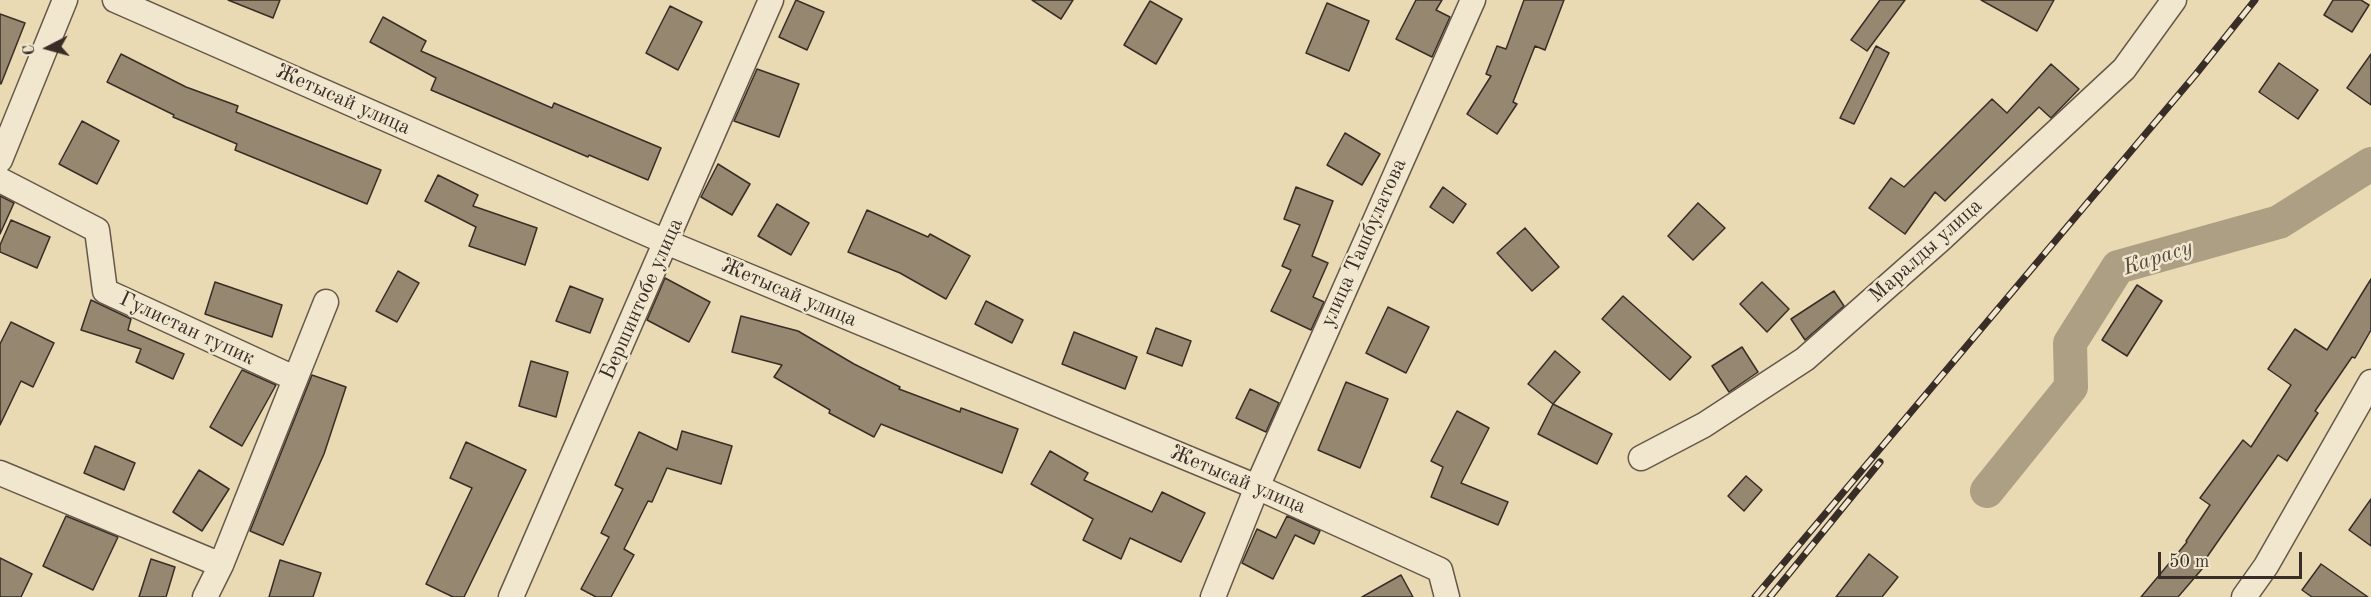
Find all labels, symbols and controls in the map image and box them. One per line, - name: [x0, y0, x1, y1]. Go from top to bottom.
- north arrow: [18, 18, 78, 78]
- text: С: [22, 44, 39, 56]
- street label: Жетысай улица: [272, 59, 414, 141]
- street label: улица Ташбулатова: [1315, 155, 1413, 331]
- street label: Маралды улица: [1864, 194, 1988, 308]
- street label: Бершинтобе улица: [595, 214, 689, 384]
- water label: Карасу: [2120, 234, 2196, 282]
- street label: Жетысай улица: [717, 253, 861, 333]
- street label: Гулистан тупик: [115, 287, 259, 371]
- street label: Жетысай улица: [1166, 440, 1310, 520]
- scale bar: [2161, 540, 2305, 578]
- text: 50 m: [2169, 553, 2209, 571]

